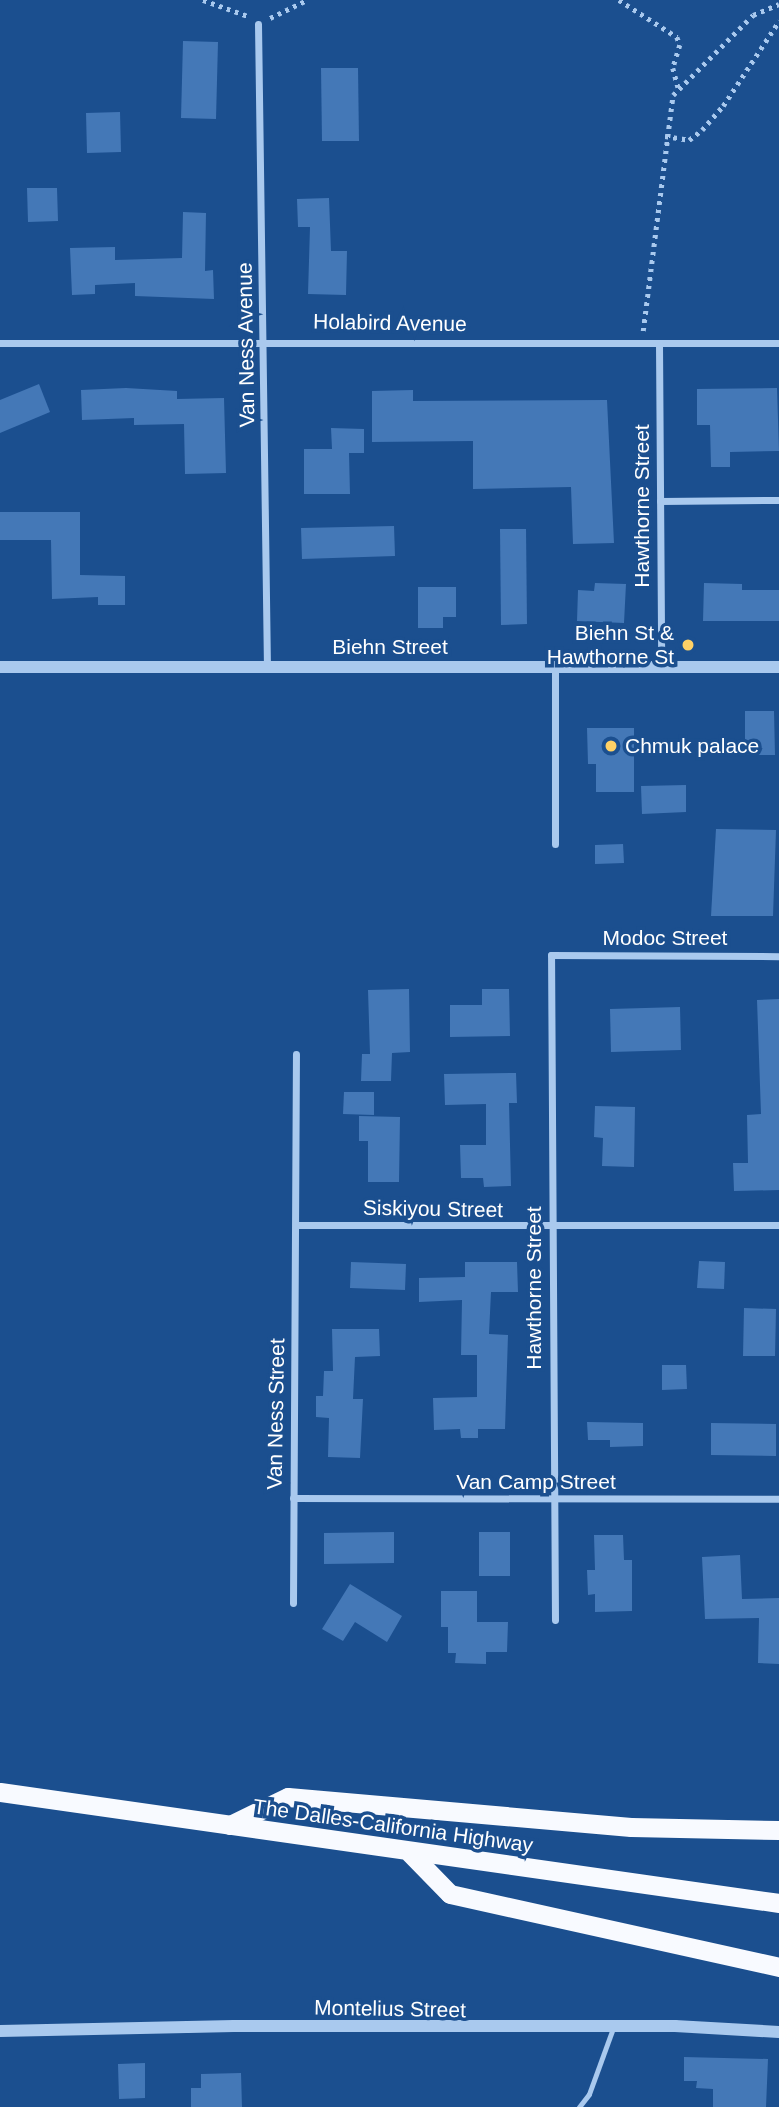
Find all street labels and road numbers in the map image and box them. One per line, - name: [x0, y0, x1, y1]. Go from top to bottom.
- street label: Van Ness Avenue: [232, 262, 260, 428]
- street label: Holabird Avenue: [312, 309, 468, 337]
- street label: Hawthorne Street: [629, 424, 655, 588]
- street label: Biehn Street: [332, 634, 448, 660]
- street label: Modoc Street: [603, 925, 727, 951]
- street label: Siskiyou Street: [363, 1195, 503, 1223]
- street label: Hawthorne Street: [521, 1206, 547, 1370]
- street label: Van Ness Street: [262, 1338, 290, 1490]
- street label: Van Camp Street: [456, 1469, 616, 1495]
- street label: The Dalles-California Highway: [251, 1794, 535, 1858]
- street label: Montelius Street: [314, 1995, 466, 2023]

